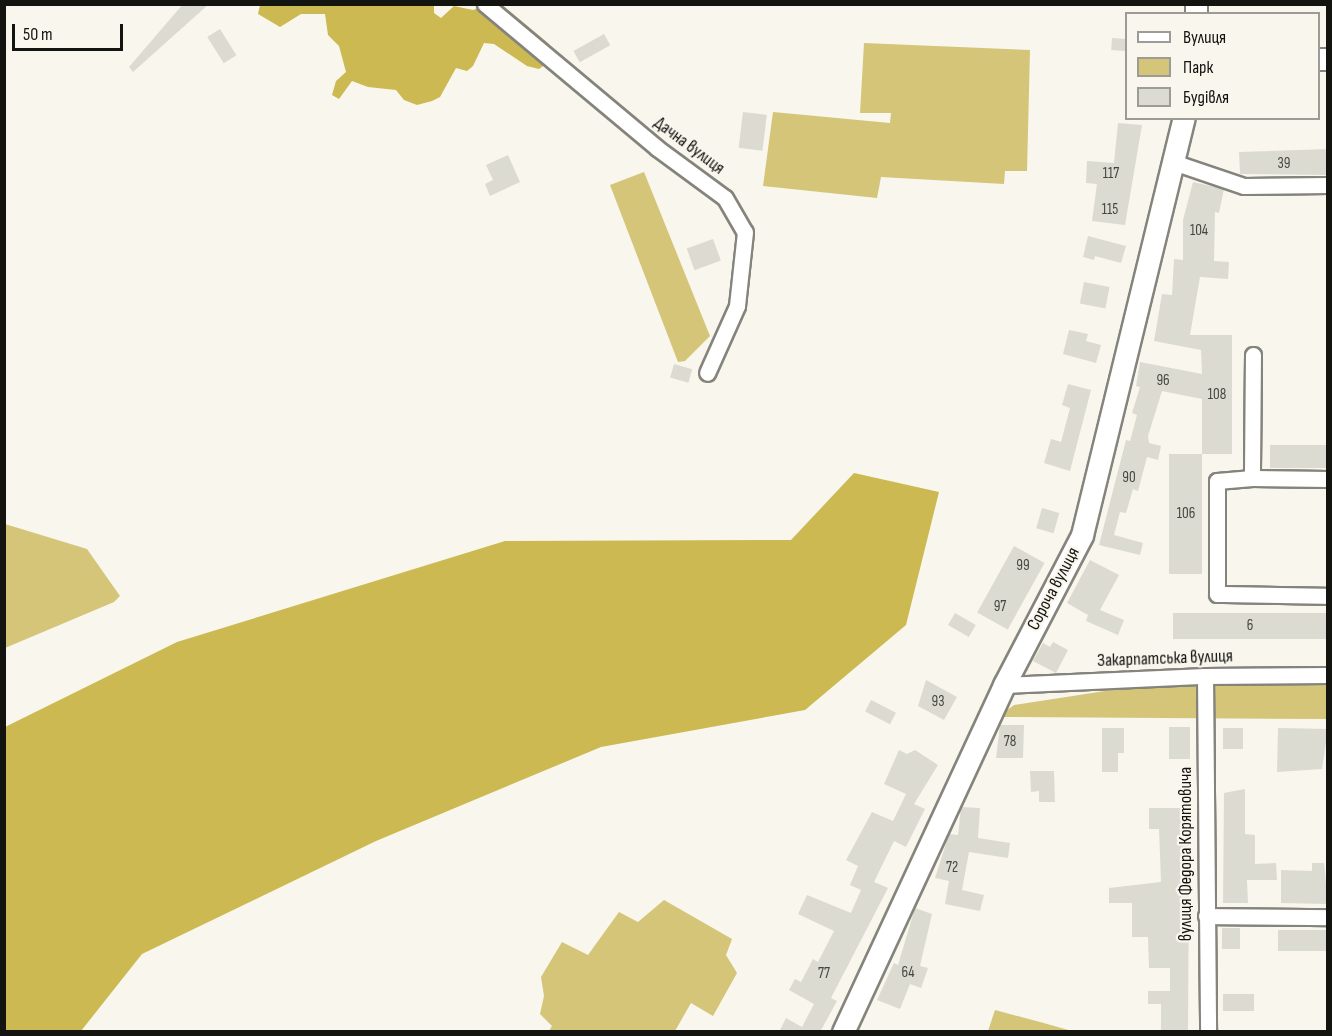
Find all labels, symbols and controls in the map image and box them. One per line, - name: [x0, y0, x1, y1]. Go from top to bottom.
- scale bar: [15, 12, 126, 50]
- legend: [1125, 12, 1320, 120]
- text: 50 m: [23, 24, 53, 45]
- text: Вулиця: [1183, 27, 1226, 48]
- text: Парк: [1183, 57, 1213, 78]
- text: Будівля: [1183, 87, 1229, 108]
- street label: Дачна вулиця: [649, 112, 729, 180]
- house number: 39: [1278, 155, 1290, 173]
- house number: 117: [1103, 165, 1119, 183]
- house number: 115: [1102, 201, 1118, 219]
- house number: 104: [1190, 222, 1208, 240]
- house number: 96: [1156, 372, 1170, 390]
- house number: 108: [1208, 386, 1226, 404]
- house number: 90: [1122, 469, 1136, 487]
- house number: 106: [1177, 505, 1195, 523]
- street label: Сороча вулиця: [1023, 544, 1085, 634]
- house number: 99: [1016, 557, 1030, 575]
- house number: 97: [994, 598, 1006, 616]
- house number: 6: [1247, 617, 1253, 635]
- street label: Закарпатська вулиця: [1097, 646, 1233, 672]
- house number: 93: [932, 693, 944, 711]
- house number: 78: [1004, 733, 1016, 751]
- street label: вулиця Федора Корятовича: [1175, 767, 1197, 941]
- house number: 72: [946, 859, 958, 877]
- house number: 64: [901, 964, 915, 982]
- house number: 77: [818, 965, 830, 983]

